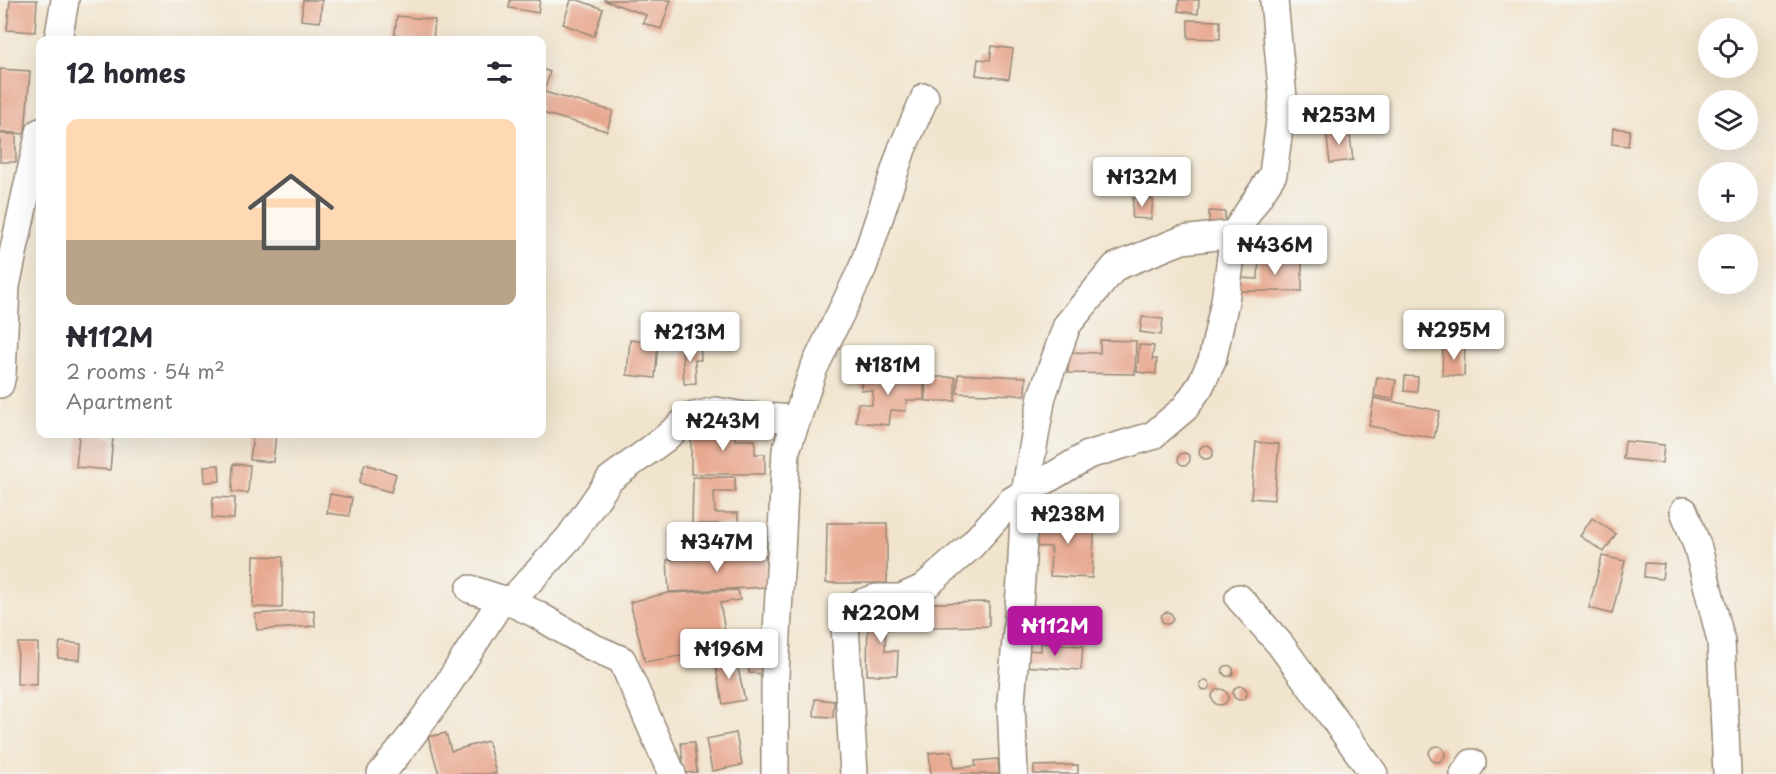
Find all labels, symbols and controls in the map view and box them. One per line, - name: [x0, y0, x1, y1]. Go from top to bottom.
- map controls: [1698, 18, 1758, 294]
- button: locate: [1698, 18, 1758, 78]
- text: 12 homes: [66, 53, 186, 92]
- icon: filters: [483, 56, 516, 89]
- button: layers: [1698, 90, 1758, 150]
- pin: ₦253M: [1297, 95, 1381, 146]
- text: ₦253M: [1302, 99, 1376, 129]
- pin: ₦132M: [1100, 157, 1184, 208]
- icon: home: [237, 158, 345, 266]
- text: ₦132M: [1107, 161, 1177, 191]
- button: +: [1698, 162, 1758, 222]
- pin: ₦436M: [1233, 225, 1317, 276]
- text: ₦436M: [1237, 229, 1313, 259]
- button: −: [1698, 234, 1758, 294]
- pin: ₦295M: [1412, 310, 1496, 361]
- pin: ₦213M: [648, 312, 732, 363]
- text: ₦295M: [1417, 314, 1491, 344]
- text: ₦213M: [655, 316, 725, 346]
- text: ₦112M: [66, 317, 153, 356]
- pin: ₦181M: [846, 345, 930, 396]
- text: ₦181M: [855, 349, 921, 379]
- text: 2 rooms · 54 m²: [66, 356, 225, 386]
- text: Apartment: [66, 386, 173, 416]
- pin: ₦243M: [681, 401, 765, 452]
- text: ₦243M: [686, 405, 760, 435]
- pin: ₦238M: [1026, 494, 1110, 545]
- text: ₦238M: [1031, 498, 1105, 528]
- pin: ₦347M: [675, 522, 759, 573]
- text: ₦347M: [681, 526, 753, 556]
- pin: ₦220M: [839, 593, 923, 644]
- text: ₦220M: [842, 597, 920, 627]
- pin: ₦112M: [1013, 606, 1097, 657]
- text: ₦112M: [1021, 610, 1089, 640]
- pin: ₦196M: [687, 629, 771, 680]
- text: ₦196M: [694, 633, 764, 663]

